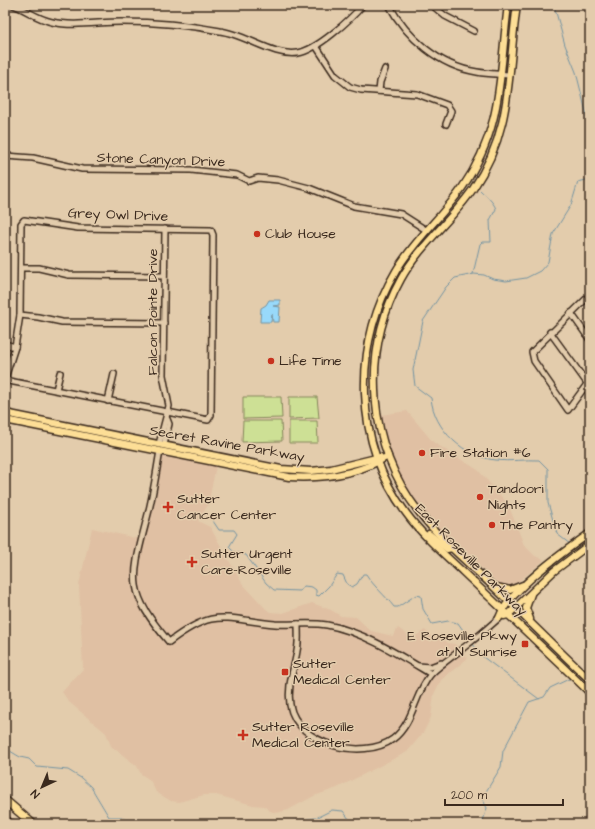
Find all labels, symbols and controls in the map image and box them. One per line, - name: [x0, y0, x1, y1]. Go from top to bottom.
- street label: Stone Canyon Drive: [96, 148, 226, 172]
- street label: Grey Owl Drive: [67, 203, 169, 227]
- place label: Club House: [265, 224, 336, 244]
- marker: Club House: [252, 229, 262, 239]
- street label: Falcon Pointe Drive: [143, 248, 163, 375]
- place label: Life Time: [279, 351, 342, 371]
- marker: Life Time: [266, 356, 276, 366]
- street label: Secret Ravine Parkway: [148, 421, 306, 468]
- place label: Fire Station #6: [430, 443, 531, 463]
- marker: Fire Station #6: [417, 448, 427, 458]
- place label: Tandoori Nights: [488, 479, 544, 515]
- place label: Sutter Cancer Center: [177, 489, 277, 525]
- marker: Tandoori Nights: [475, 492, 485, 502]
- street label: East Roseville Parkway: [410, 499, 532, 621]
- marker: Sutter Cancer Center: [162, 501, 174, 513]
- place label: The Pantry: [500, 515, 573, 535]
- marker: The Pantry: [487, 520, 497, 530]
- place label: Sutter Urgent Care-Roseville: [201, 544, 293, 580]
- marker: Sutter Urgent Care-Roseville: [186, 556, 198, 568]
- place label: E Roseville Pkwy at N Sunrise: [407, 626, 517, 662]
- marker: E Roseville Pkwy at N Sunrise: [520, 639, 530, 649]
- place label: Sutter Medical Center: [293, 654, 391, 690]
- marker: Sutter Medical Center: [280, 667, 290, 677]
- place label: Sutter Roseville Medical Center: [252, 717, 355, 753]
- marker: Sutter Roseville Medical Center: [237, 729, 249, 741]
- north arrow: [22, 767, 62, 807]
- scale bar: [445, 781, 563, 807]
- text: N: [28, 786, 43, 802]
- text: 200 m: [451, 787, 488, 804]

